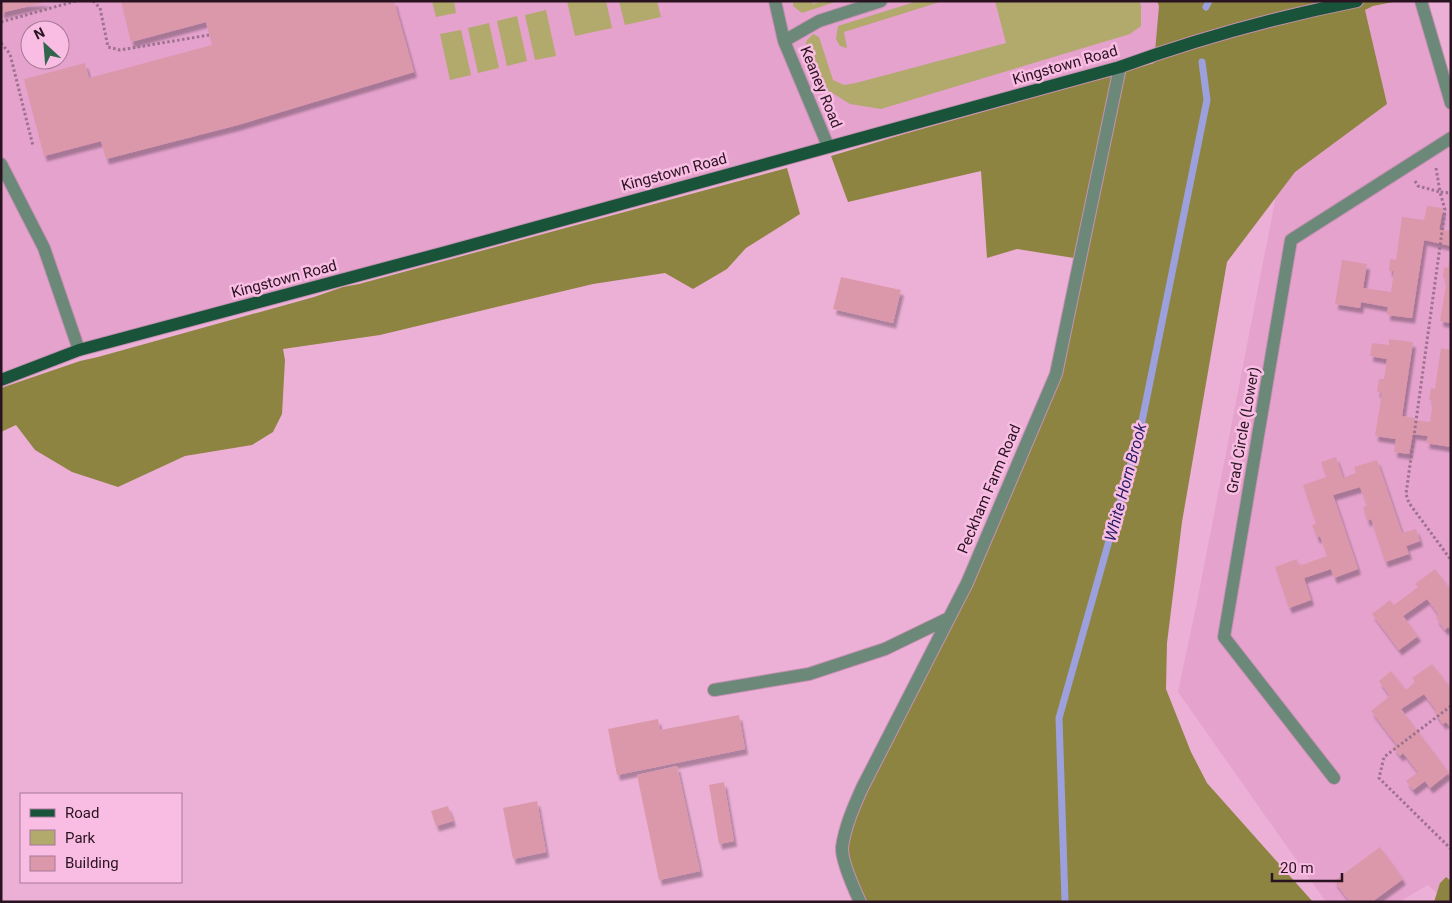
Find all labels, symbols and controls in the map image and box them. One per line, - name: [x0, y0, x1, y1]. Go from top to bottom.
- north arrow: [20, 20, 70, 70]
- text: N: [31, 24, 47, 43]
- street label: Kingstown Road: [1010, 41, 1120, 89]
- street label: Keaney Road: [796, 43, 846, 131]
- street label: Kingstown Road: [619, 149, 729, 195]
- street label: Kingstown Road: [229, 256, 339, 302]
- street label: Grad Circle (Lower): [1223, 365, 1263, 495]
- water label: White Horn Brook: [1101, 420, 1151, 543]
- street label: Peckham Farm Road: [954, 422, 1024, 556]
- legend: [20, 793, 182, 883]
- text: Road: [65, 804, 99, 822]
- text: Park: [65, 829, 96, 847]
- scale bar: [1272, 850, 1342, 882]
- text: Building: [65, 854, 119, 872]
- text: 20 m: [1280, 859, 1314, 877]

